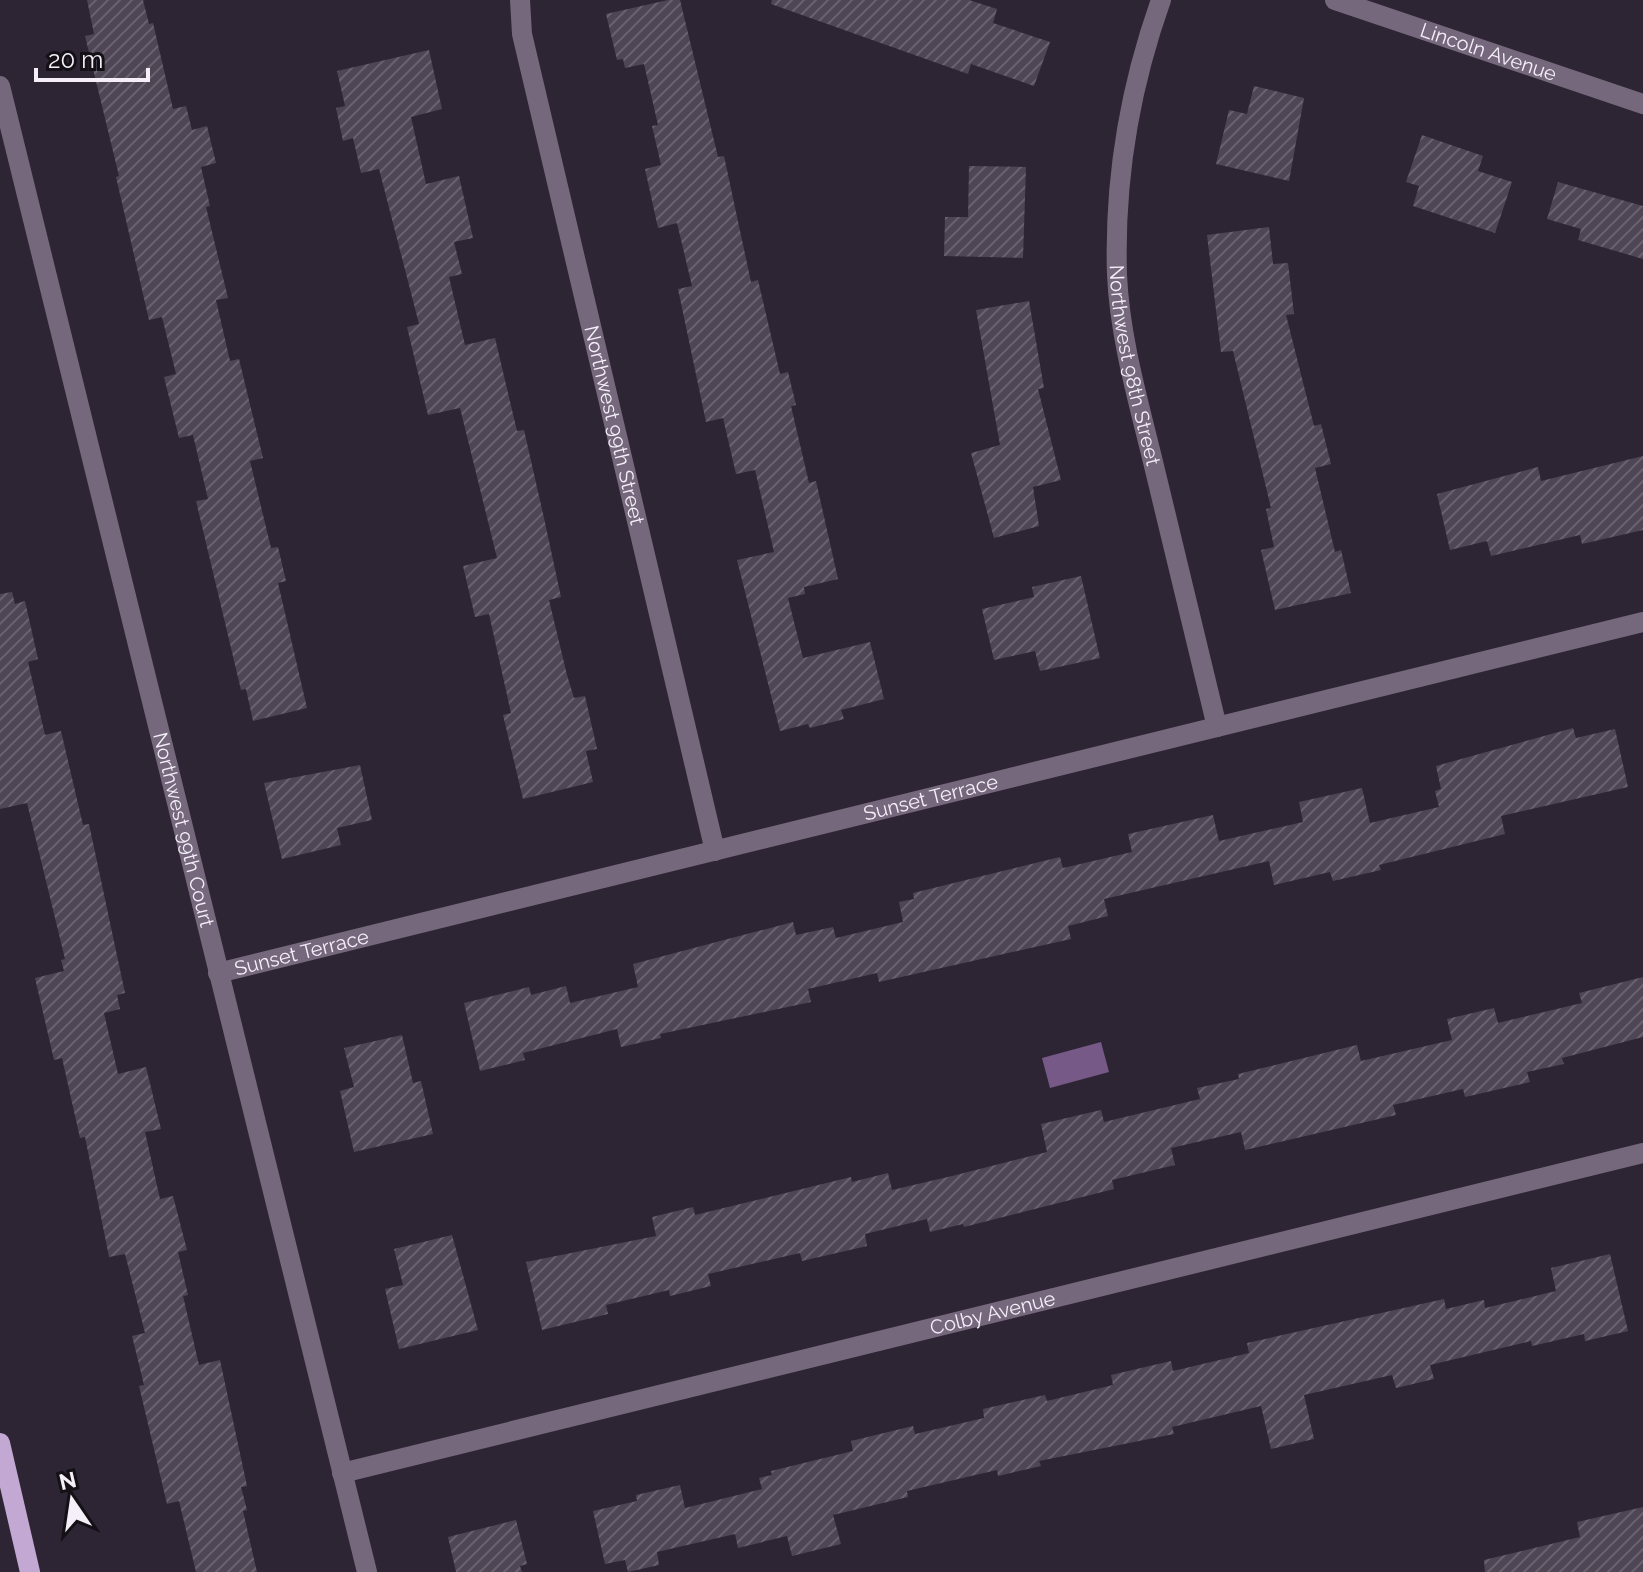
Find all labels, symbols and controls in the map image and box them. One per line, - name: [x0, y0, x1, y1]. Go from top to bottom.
- street label: Lincoln Avenue: [1417, 18, 1560, 86]
- scale bar: [36, 32, 148, 82]
- text: 20 m: [48, 45, 103, 74]
- street label: Northwest 98th Street: [1105, 264, 1166, 468]
- street label: Northwest 99th Street: [579, 323, 650, 527]
- street label: Northwest 99th Court: [148, 730, 219, 930]
- street label: Sunset Terrace: [861, 769, 1001, 826]
- street label: Sunset Terrace: [232, 924, 371, 981]
- street label: Colby Avenue: [928, 1286, 1058, 1340]
- north arrow: [32, 1460, 112, 1540]
- text: N: [56, 1466, 79, 1495]

